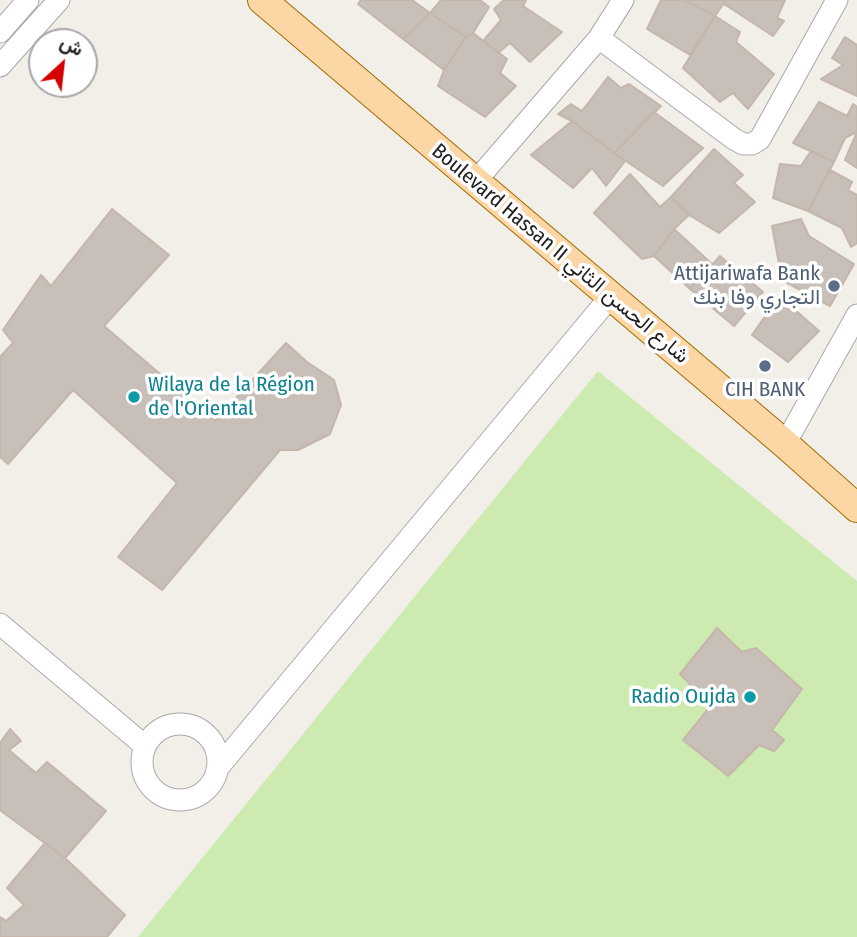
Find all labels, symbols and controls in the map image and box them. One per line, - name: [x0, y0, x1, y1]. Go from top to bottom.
- north arrow: [28, 28, 98, 98]
- text: ش: [56, 30, 87, 61]
- street label: Boulevard Hassan II شارع الحسن الثاني: [426, 139, 694, 369]
- place label: Attijariwafa Bank التجاري وفا بنك: [674, 261, 820, 311]
- marker: Attijariwafa Bank التجاري وفا بنك: [826, 278, 842, 294]
- marker: CIH BANK: [757, 358, 773, 374]
- place label: Wilaya de la Région de l'Oriental: [148, 372, 315, 422]
- place label: CIH BANK: [725, 377, 805, 403]
- marker: Wilaya de la Région de l'Oriental: [126, 389, 142, 405]
- place label: Radio Oujda: [631, 684, 736, 710]
- marker: Radio Oujda: [742, 689, 758, 705]

